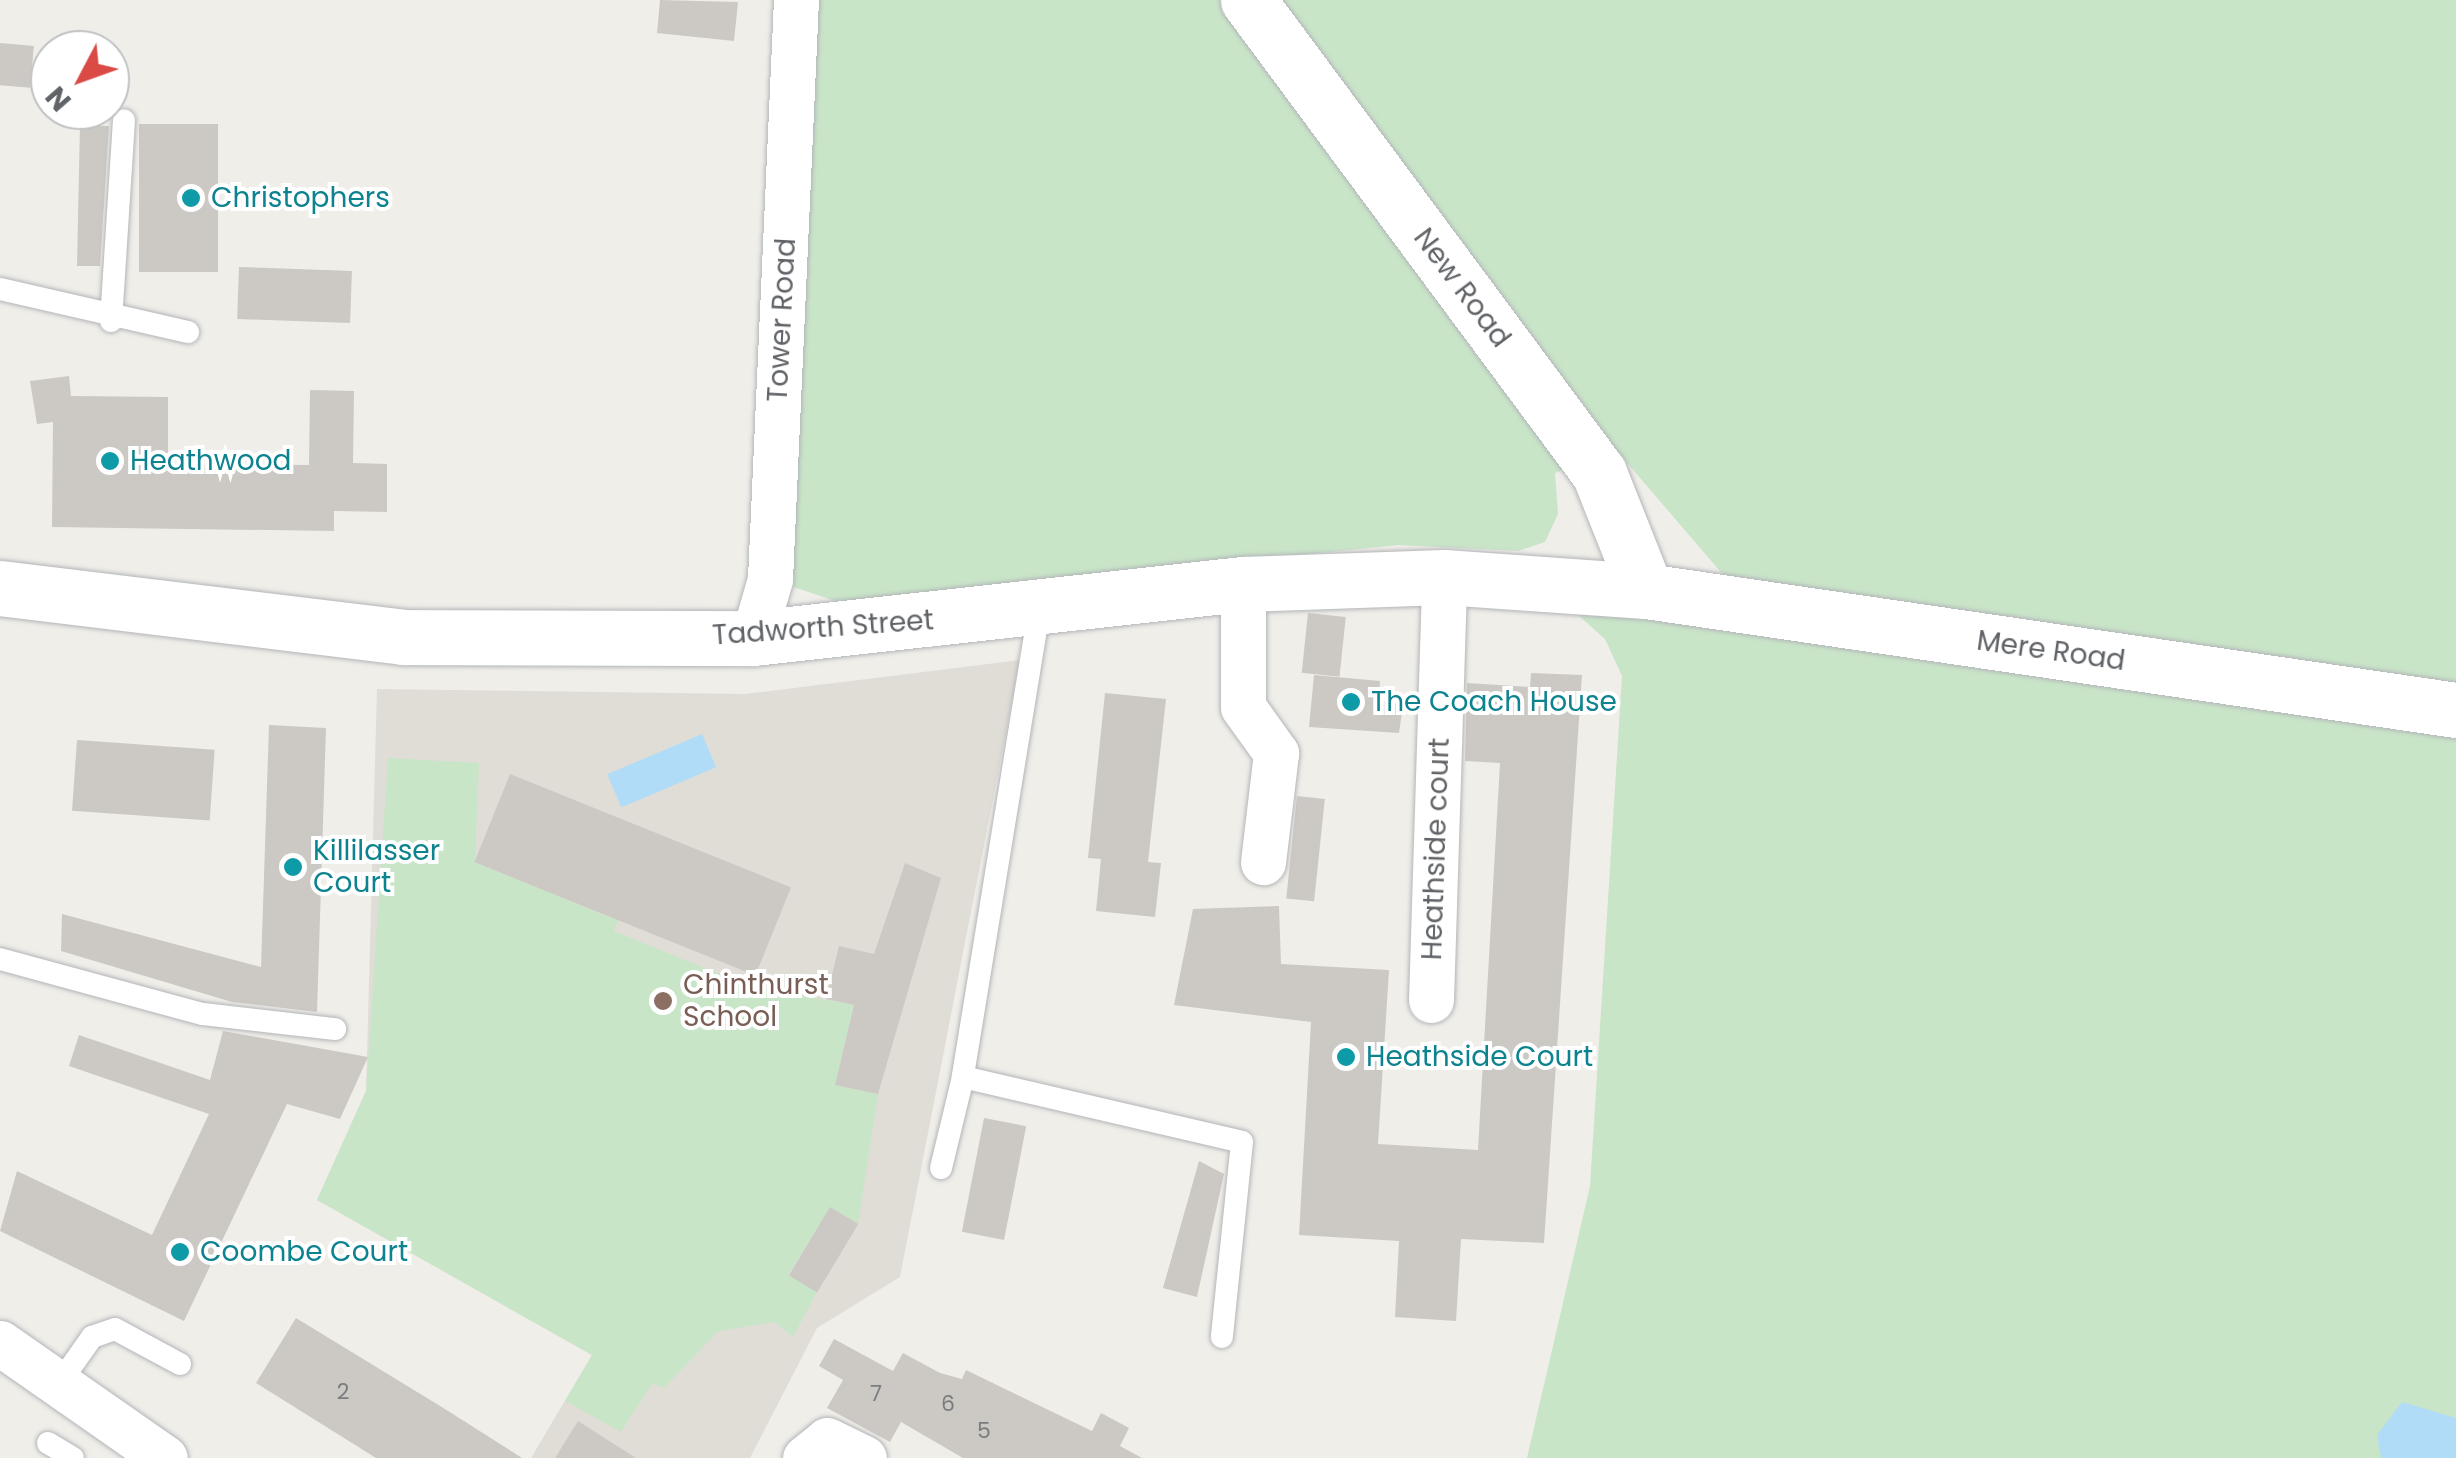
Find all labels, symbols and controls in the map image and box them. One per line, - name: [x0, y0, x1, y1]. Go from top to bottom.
- north arrow: [30, 30, 130, 130]
- text: N: [37, 78, 80, 119]
- place label: Christophers: [211, 181, 390, 215]
- marker: Christophers: [180, 187, 202, 209]
- street label: New Road: [1406, 222, 1518, 354]
- street label: Tower Road: [761, 237, 803, 403]
- place label: Heathwood: [130, 444, 292, 478]
- marker: Heathwood: [99, 450, 121, 472]
- street label: Tadworth Street: [711, 604, 935, 652]
- street label: Mere Road: [1975, 624, 2127, 678]
- place label: The Coach House: [1371, 685, 1617, 719]
- marker: The Coach House: [1340, 691, 1362, 713]
- street label: Heathside court: [1415, 737, 1457, 961]
- place label: Killilasser Court: [313, 834, 440, 900]
- marker: Killilasser Court: [282, 856, 304, 878]
- place label: Chinthurst School: [683, 968, 829, 1034]
- marker: Chinthurst School: [652, 990, 674, 1012]
- place label: Heathside Court: [1366, 1040, 1593, 1074]
- marker: Heathside Court: [1335, 1046, 1357, 1068]
- place label: Coombe Court: [200, 1235, 408, 1269]
- marker: Coombe Court: [169, 1241, 191, 1263]
- house number: 2: [337, 1379, 349, 1405]
- house number: 7: [870, 1381, 882, 1407]
- house number: 6: [941, 1391, 955, 1417]
- house number: 5: [977, 1418, 991, 1444]

